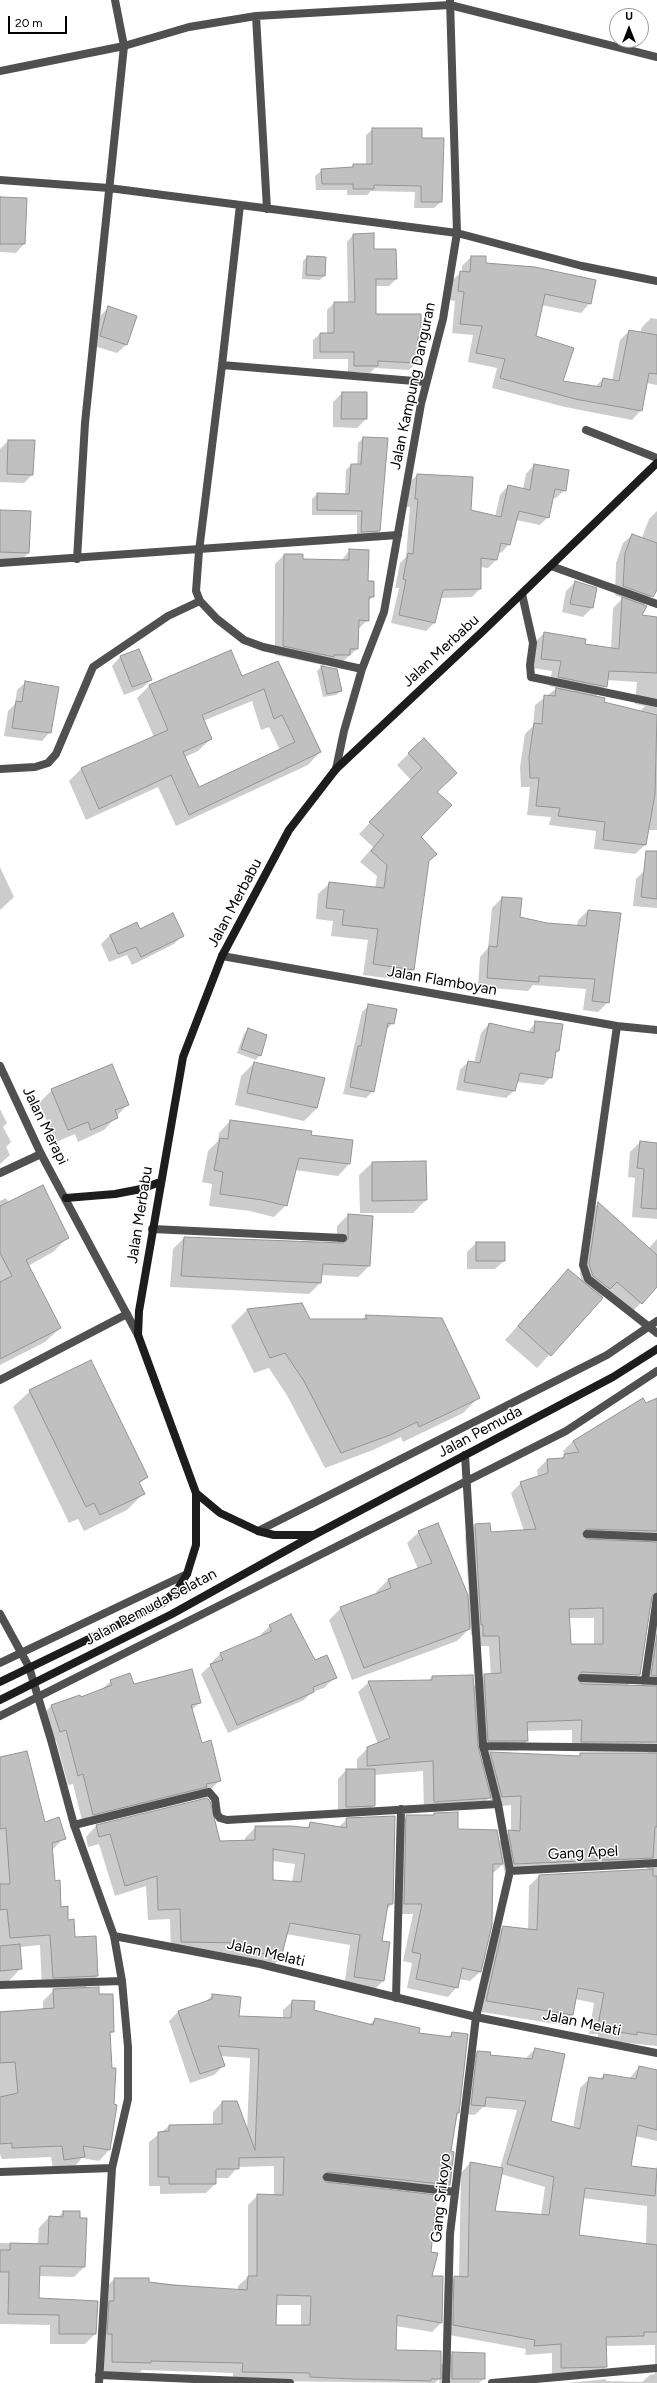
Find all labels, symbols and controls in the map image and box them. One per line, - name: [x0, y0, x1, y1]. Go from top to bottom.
- scale bar: [10, 8, 69, 34]
- north arrow: [609, 8, 649, 48]
- text: U: [625, 10, 633, 23]
- text: 20 m: [15, 16, 43, 30]
- street label: Jalan Kampung Danguran: [386, 301, 440, 471]
- street label: Jalan Merbabu: [399, 611, 483, 691]
- street label: Jalan Merbabu: [204, 856, 266, 950]
- street label: Jalan Flamboyan: [386, 962, 498, 1000]
- street label: Jalan Merapi: [18, 1084, 72, 1168]
- street label: Jalan Merbabu: [123, 1165, 157, 1265]
- street label: Jalan Pemuda: [435, 1402, 525, 1462]
- street label: Jalan Pemuda Selatan: [82, 1565, 220, 1649]
- street label: Gang Apel: [547, 1842, 619, 1864]
- street label: Jalan Melati: [225, 1935, 307, 1971]
- street label: Jalan Melati: [541, 2006, 623, 2040]
- street label: Gang Srikoyo: [427, 2152, 455, 2244]

